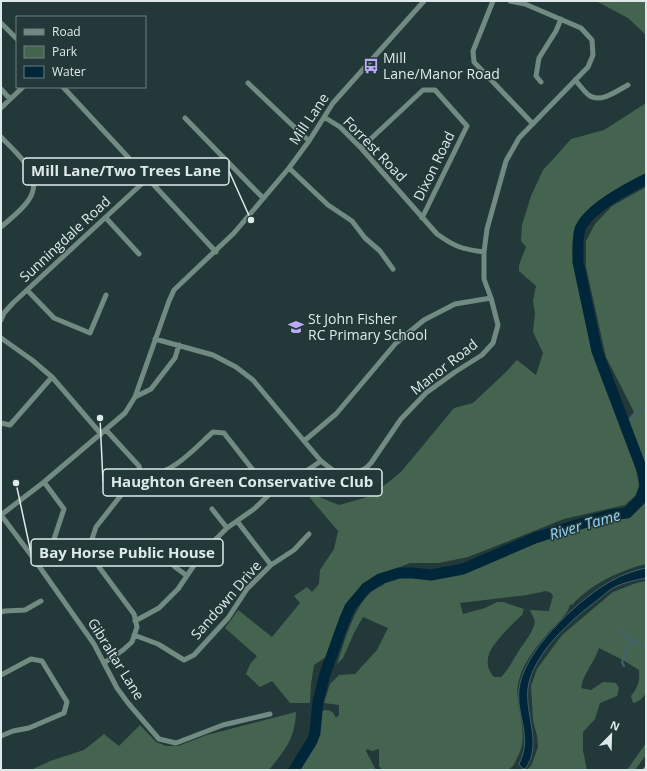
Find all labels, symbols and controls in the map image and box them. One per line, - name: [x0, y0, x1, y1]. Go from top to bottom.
- legend: [16, 16, 146, 88]
- text: Road: [52, 23, 81, 40]
- text: Park: [52, 43, 78, 60]
- place label: Mill Lane/Manor Road: [383, 48, 500, 83]
- bus stop icon: Mill Lane/Manor Road: [362, 57, 380, 75]
- text: Water: [52, 63, 86, 80]
- street label: Mill Lane: [284, 89, 333, 148]
- street label: Forrest Road: [339, 112, 411, 185]
- street label: Dixon Road: [409, 128, 459, 204]
- callout: Mill Lane/Two Trees Lane: [23, 158, 229, 185]
- text: Mill Lane/Two Trees Lane: [31, 160, 221, 180]
- street label: Sunningdale Road: [15, 191, 114, 286]
- place label: St John Fisher RC Primary School: [308, 309, 427, 344]
- school or university icon: St John Fisher RC Primary School: [287, 318, 305, 336]
- street label: Manor Road: [406, 334, 481, 399]
- callout: Haughton Green Conservative Club: [103, 469, 382, 496]
- text: Haughton Green Conservative Club: [111, 471, 373, 491]
- water label: River Tame: [547, 504, 623, 544]
- callout: Bay Horse Public House: [31, 539, 223, 566]
- text: Bay Horse Public House: [39, 542, 215, 562]
- street label: Sandown Drive: [186, 556, 265, 643]
- street label: Gibraltar Lane: [84, 614, 149, 703]
- north arrow: [591, 715, 631, 755]
- text: N: [608, 717, 622, 734]

